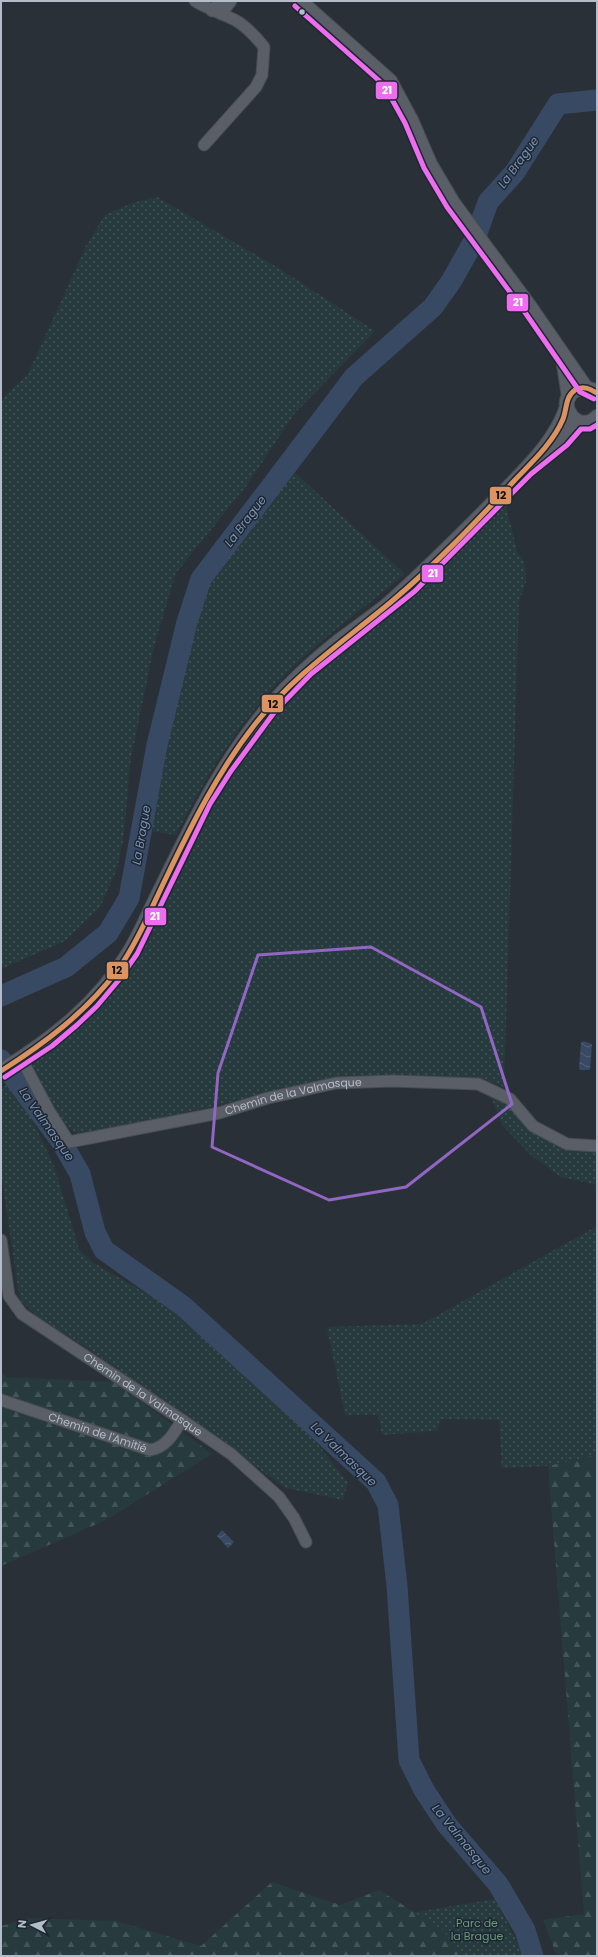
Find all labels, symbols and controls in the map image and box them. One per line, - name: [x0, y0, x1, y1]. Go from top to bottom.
- unlabelled marker: [297, 7, 307, 17]
- line badge: 21: [375, 81, 398, 100]
- text: 21: [382, 82, 392, 98]
- water label: La Brague: [493, 132, 543, 191]
- line badge: 21: [506, 293, 529, 312]
- text: 21: [513, 294, 523, 310]
- line badge: 12: [489, 486, 512, 505]
- text: 12: [496, 487, 506, 503]
- water label: La Brague: [220, 491, 270, 550]
- line badge: 21: [421, 564, 444, 583]
- text: 21: [428, 565, 438, 581]
- line badge: 12: [261, 694, 284, 713]
- text: 12: [268, 696, 278, 712]
- water label: La Brague: [127, 803, 155, 866]
- line badge: 21: [144, 907, 167, 926]
- text: 21: [150, 908, 160, 924]
- line badge: 12: [106, 961, 129, 980]
- text: 12: [112, 962, 122, 978]
- street label: Chemin de la Valmasque: [223, 1074, 362, 1119]
- water label: La Valmasque: [15, 1084, 79, 1165]
- street label: Chemin de la Valmasque: [80, 1349, 206, 1440]
- street label: Chemin de l'Amitié: [46, 1408, 149, 1456]
- water label: La Valmasque: [307, 1418, 381, 1490]
- water label: La Valmasque: [428, 1800, 496, 1878]
- north arrow: [12, 1905, 52, 1945]
- park label: Parc de la Brague: [451, 1915, 504, 1944]
- text: N: [14, 1919, 30, 1929]

